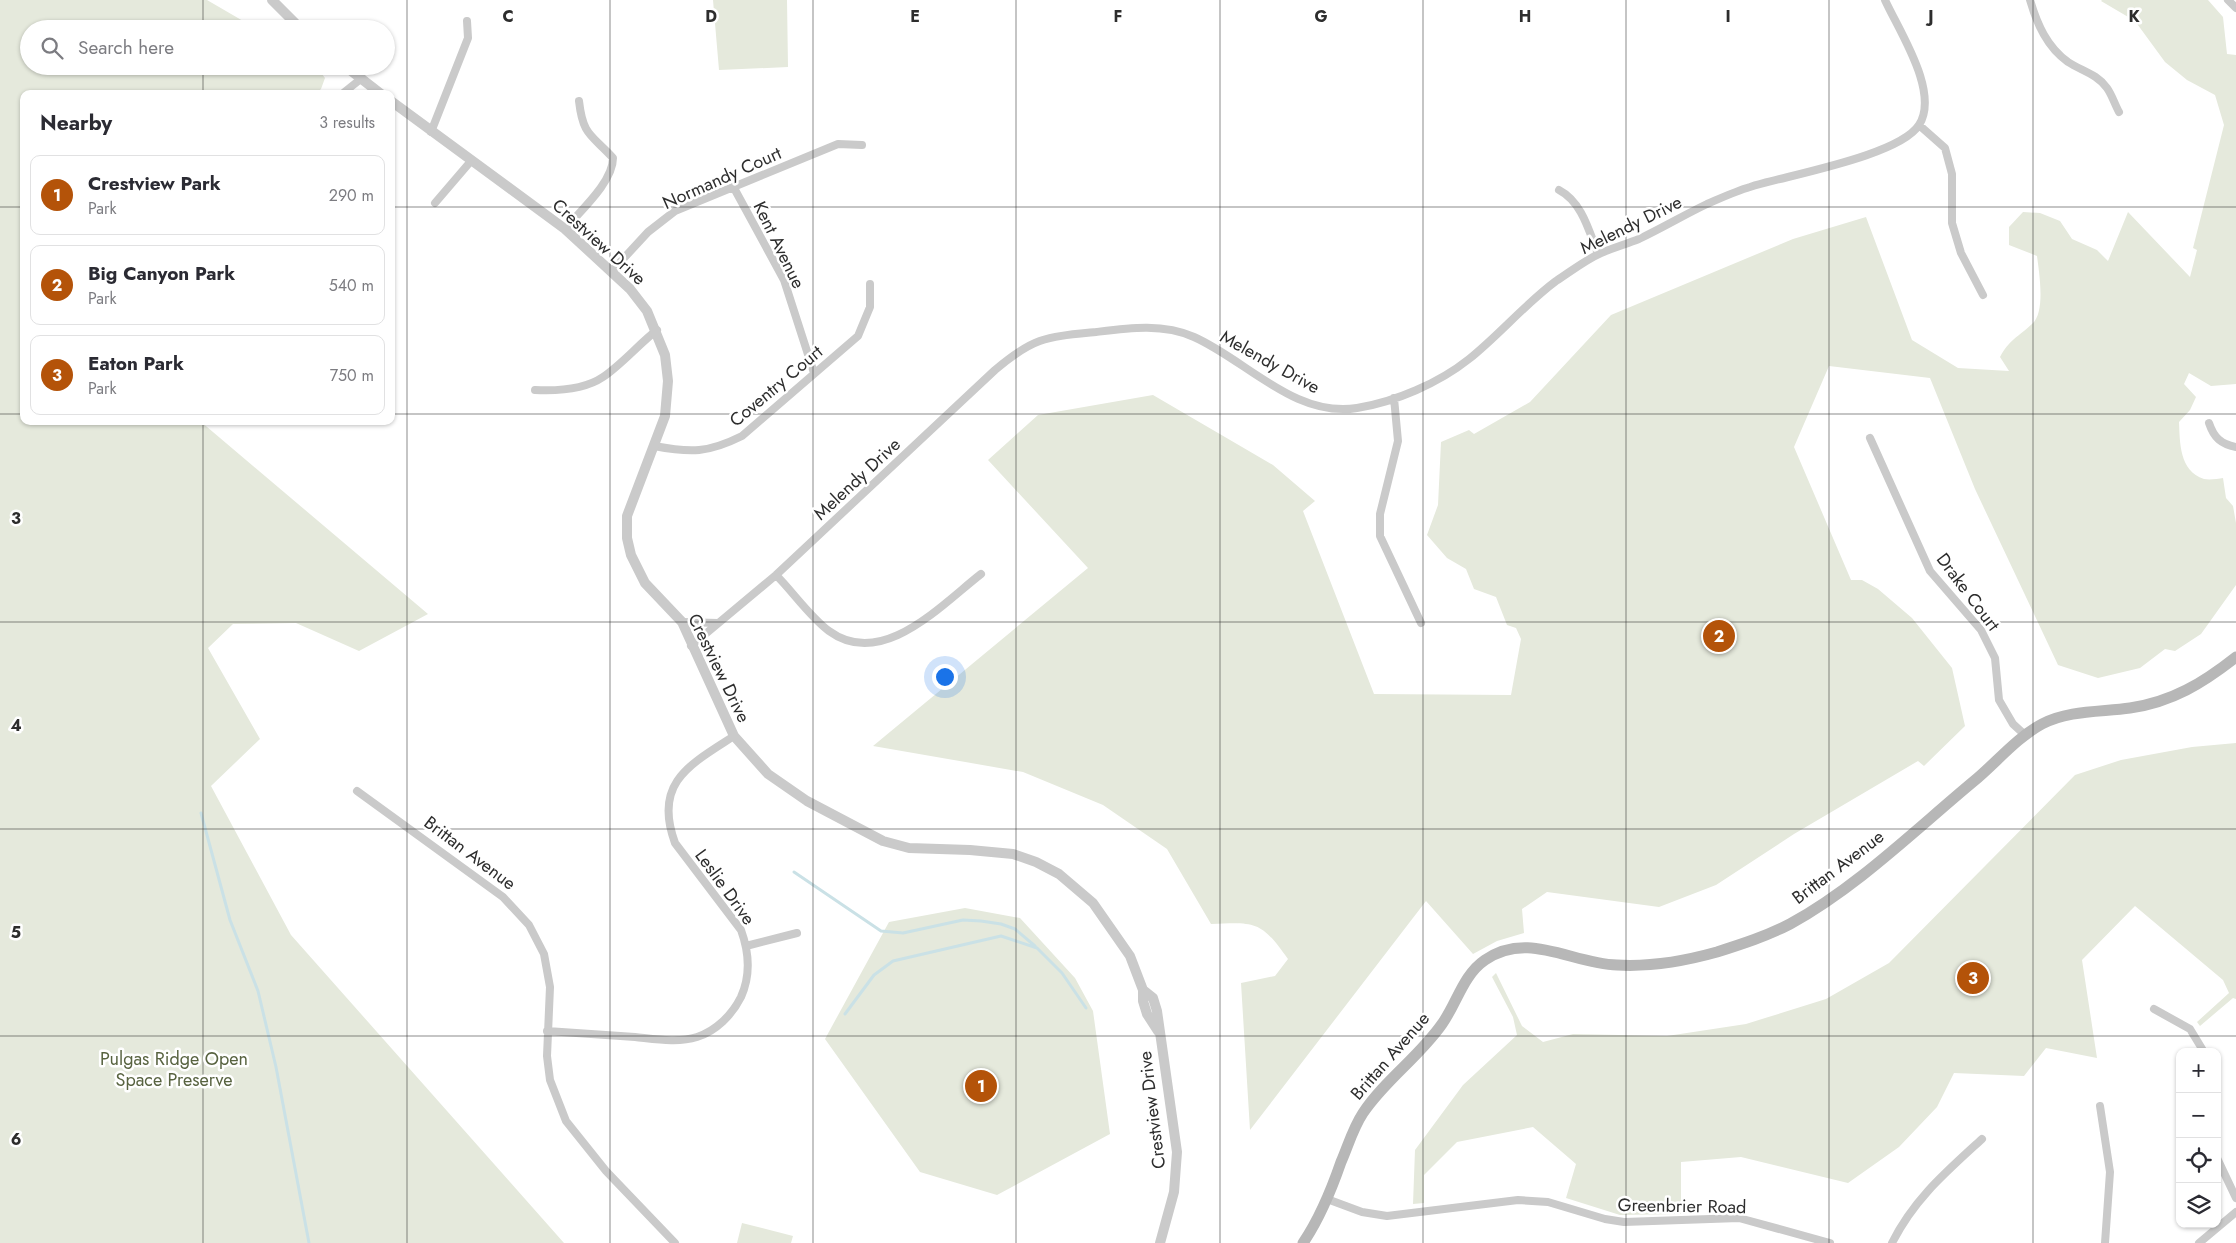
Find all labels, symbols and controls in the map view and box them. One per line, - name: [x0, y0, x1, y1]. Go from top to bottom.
- text: C: [502, 5, 514, 28]
- text: D: [705, 5, 717, 28]
- text: E: [910, 5, 920, 28]
- text: F: [1114, 5, 1122, 28]
- text: G: [1314, 5, 1328, 28]
- text: H: [1519, 5, 1531, 28]
- text: I: [1725, 5, 1731, 28]
- text: J: [1925, 5, 1934, 28]
- text: K: [2128, 5, 2140, 28]
- search box: [20, 20, 395, 75]
- icon: search: [38, 34, 66, 62]
- text: Search here: [78, 34, 174, 61]
- text: Nearby: [40, 108, 112, 138]
- text: 3 results: [319, 111, 375, 134]
- street label: Normandy Court: [658, 140, 786, 216]
- text: Crestview Park: [88, 170, 221, 197]
- text: 1: [53, 184, 61, 207]
- text: 290 m: [329, 184, 374, 207]
- street label: Melendy Drive: [1576, 189, 1686, 261]
- street label: Crestview Drive: [546, 193, 652, 291]
- text: Park: [88, 197, 117, 220]
- street label: Kent Avenue: [747, 197, 811, 293]
- text: Big Canyon Park: [88, 260, 235, 287]
- text: 2: [52, 274, 62, 297]
- text: 540 m: [329, 274, 374, 297]
- text: Park: [88, 287, 117, 310]
- street label: Melendy Drive: [1215, 324, 1325, 400]
- street label: Coventry Court: [724, 339, 829, 433]
- text: Eaton Park: [88, 350, 184, 377]
- text: 3: [52, 364, 62, 387]
- text: 750 m: [330, 364, 374, 387]
- text: Park: [88, 377, 117, 400]
- street label: Melendy Drive: [808, 432, 906, 526]
- text: 3: [11, 507, 21, 530]
- street label: Drake Court: [1930, 548, 2006, 637]
- street label: Crestview Drive: [681, 609, 757, 727]
- pin: 2: [1703, 617, 1735, 655]
- your location: [932, 664, 958, 690]
- text: 4: [10, 714, 22, 737]
- street label: Brittan Avenue: [419, 810, 521, 896]
- street label: Brittan Avenue: [1787, 824, 1889, 910]
- street label: Leslie Drive: [689, 844, 761, 930]
- text: 5: [11, 921, 21, 944]
- pin: 3: [1957, 959, 1989, 997]
- street label: Brittan Avenue: [1344, 1006, 1436, 1106]
- park label: Pulgas Ridge Open Space Preserve: [100, 1046, 248, 1093]
- map controls: [2176, 1048, 2221, 1228]
- button: +: [2176, 1048, 2221, 1093]
- street label: Crestview Drive: [1132, 1050, 1172, 1170]
- pin: 1: [965, 1067, 997, 1105]
- button: −: [2176, 1093, 2221, 1138]
- text: 6: [11, 1128, 21, 1151]
- button: locate: [2176, 1138, 2221, 1183]
- button: layers: [2176, 1183, 2221, 1228]
- street label: Greenbrier Road: [1617, 1192, 1747, 1220]

